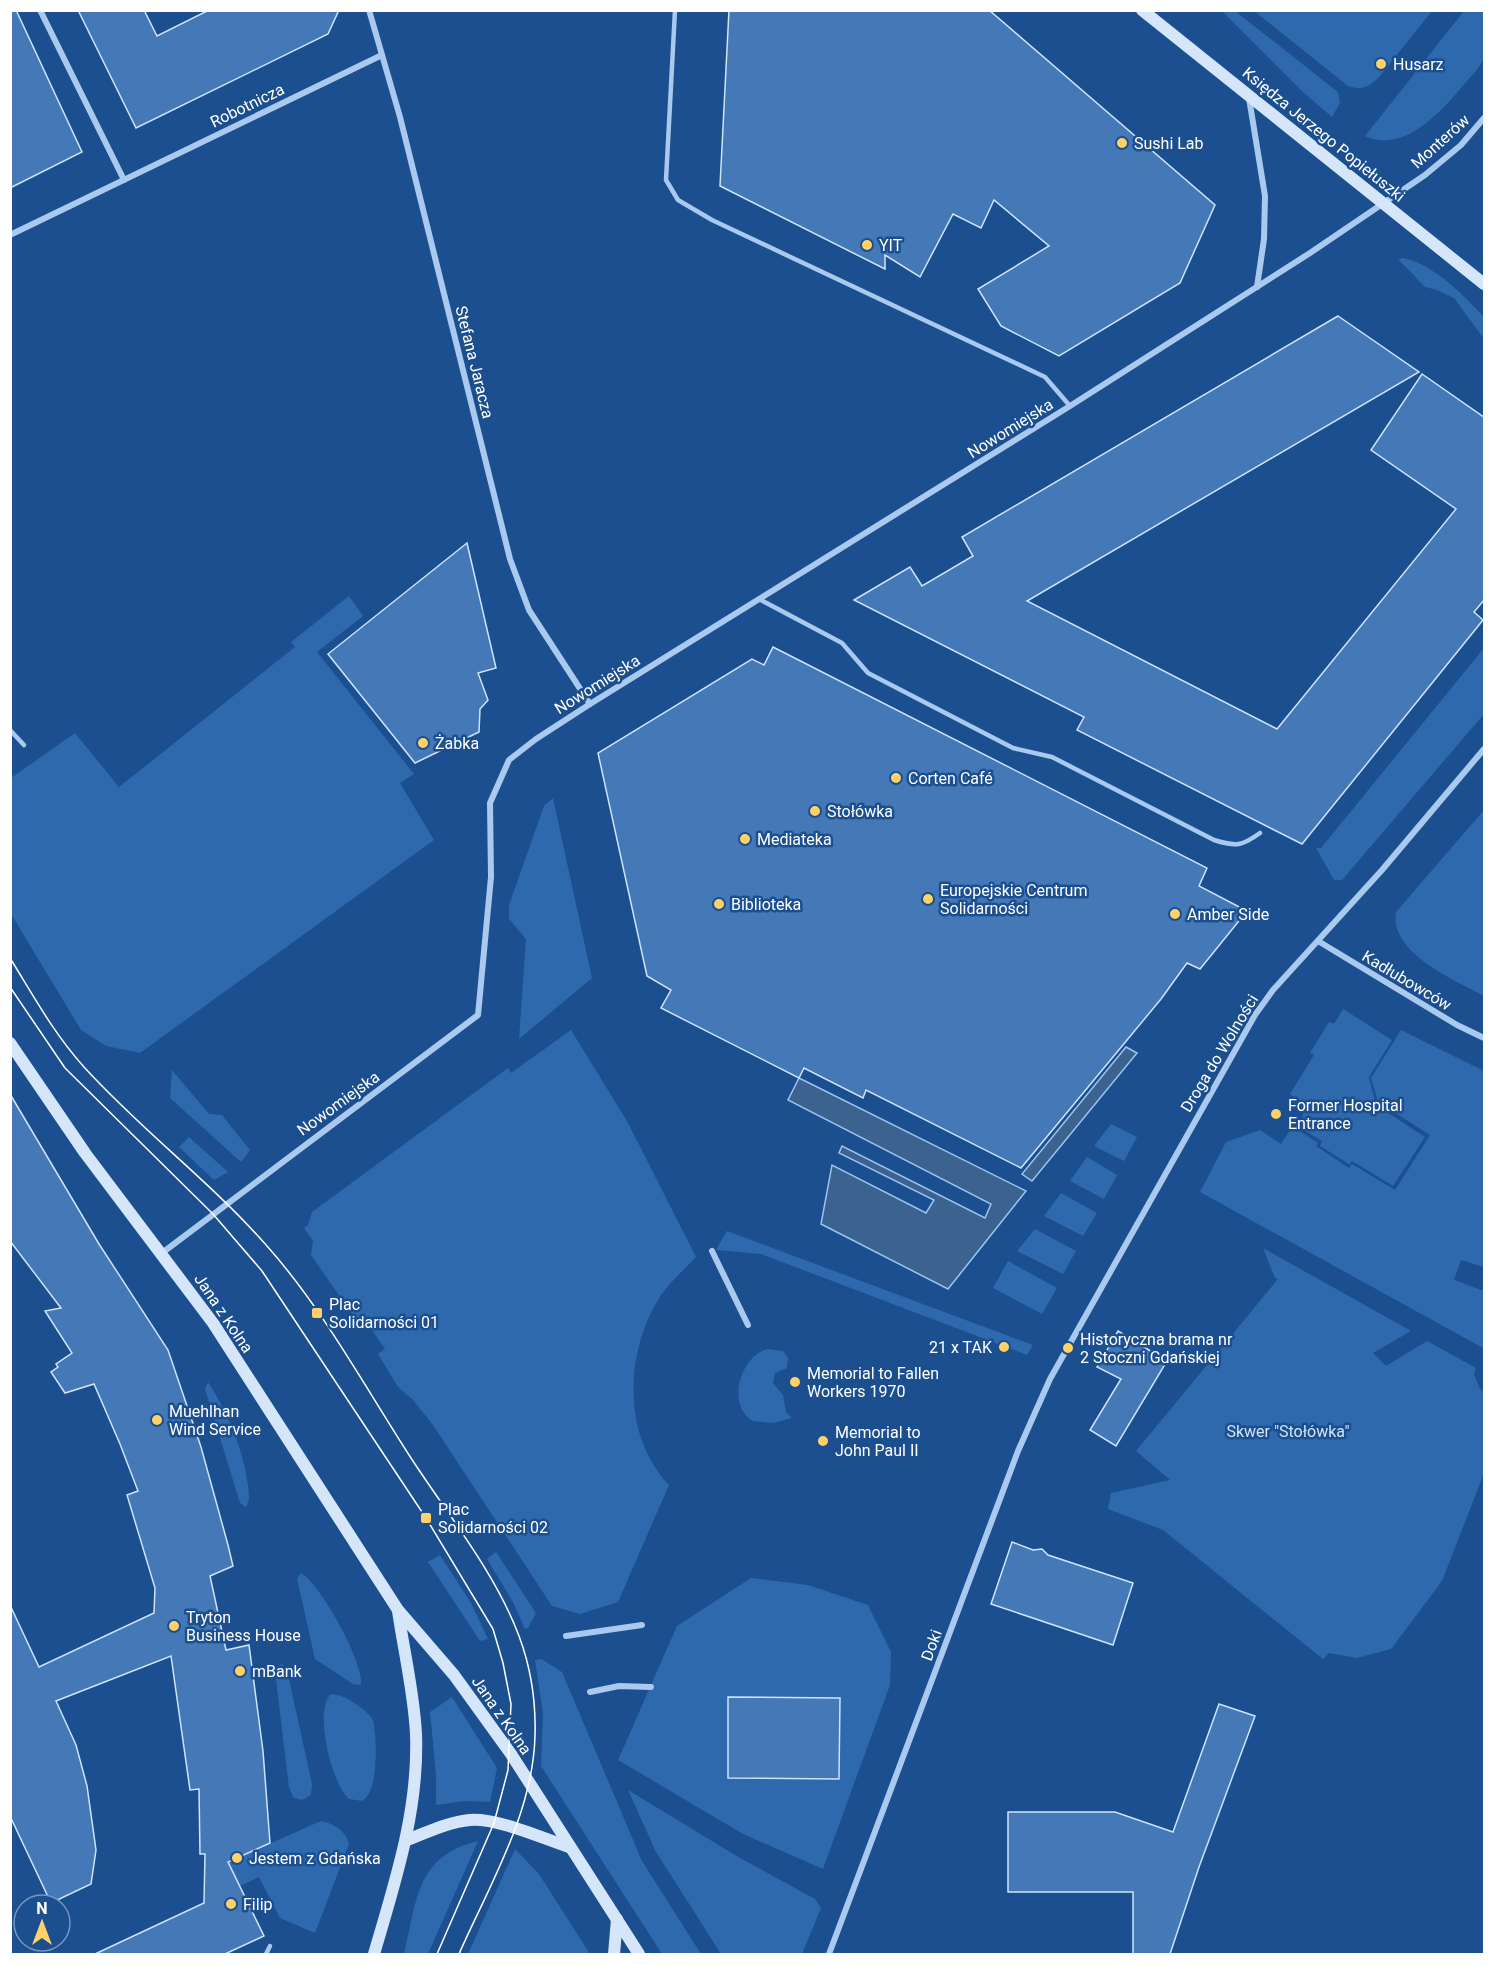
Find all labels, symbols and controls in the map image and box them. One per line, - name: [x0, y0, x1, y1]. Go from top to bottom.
- place label: Husarz: [1393, 55, 1444, 74]
- marker: Husarz: [1374, 57, 1388, 71]
- street label: Księdza Jerzego Popiełuszki: [1239, 63, 1409, 206]
- street label: Robotnicza: [207, 79, 287, 132]
- street label: Monterów: [1407, 110, 1473, 173]
- place label: Sushi Lab: [1134, 134, 1204, 153]
- marker: Sushi Lab: [1115, 136, 1129, 150]
- place label: YIT: [879, 236, 903, 255]
- marker: YIT: [860, 238, 874, 252]
- street label: Stefana Jaracza: [451, 304, 498, 420]
- street label: Nowomiejska: [964, 395, 1056, 462]
- street label: Nowomiejska: [551, 651, 643, 718]
- place label: Żabka: [435, 734, 479, 753]
- marker: Żabka: [416, 736, 430, 750]
- place label: Corten Café: [908, 769, 993, 788]
- marker: Corten Café: [889, 771, 903, 785]
- place label: Stołówka: [827, 802, 893, 821]
- marker: Stołówka: [808, 804, 822, 818]
- place label: Mediateka: [757, 830, 832, 849]
- marker: Mediateka: [738, 832, 752, 846]
- place label: Europejskie Centrum Solidarności: [940, 881, 1087, 918]
- marker: Europejskie Centrum Solidarności: [921, 892, 935, 906]
- place label: Biblioteka: [731, 895, 801, 914]
- marker: Biblioteka: [712, 897, 726, 911]
- place label: Amber Side: [1187, 905, 1269, 924]
- marker: Amber Side: [1168, 907, 1182, 921]
- street label: Kadłubowców: [1359, 946, 1455, 1014]
- street label: Droga do Wolności: [1177, 991, 1262, 1116]
- street label: Nowomiejska: [293, 1067, 383, 1140]
- place label: Former Hospital Entrance: [1288, 1096, 1403, 1133]
- marker: Former Hospital Entrance: [1269, 1107, 1283, 1121]
- street label: Jana z Kolna: [190, 1270, 257, 1356]
- place label: Plac Solidarności 01: [329, 1295, 439, 1332]
- marker: Plac Solidarności 01: [310, 1306, 324, 1320]
- place label: Historyczna brama nr 2 Stoczni Gdańskiej: [1080, 1330, 1233, 1367]
- place label: 21 x TAK: [929, 1338, 993, 1357]
- marker: 21 x TAK: [997, 1340, 1011, 1354]
- marker: Historyczna brama nr 2 Stoczni Gdańskiej: [1061, 1341, 1075, 1355]
- place label: Memorial to Fallen Workers 1970: [807, 1364, 939, 1401]
- marker: Memorial to Fallen Workers 1970: [788, 1375, 802, 1389]
- place label: Muehlhan Wind Service: [169, 1402, 261, 1439]
- marker: Muehlhan Wind Service: [150, 1413, 164, 1427]
- park label: Skwer "Stołówka": [1226, 1422, 1350, 1441]
- place label: Memorial to John Paul II: [835, 1423, 921, 1460]
- marker: Memorial to John Paul II: [816, 1434, 830, 1448]
- place label: Plac Solidarności 02: [438, 1500, 548, 1537]
- marker: Plac Solidarności 02: [419, 1511, 433, 1525]
- place label: Tryton Business House: [186, 1608, 301, 1645]
- marker: Tryton Business House: [167, 1619, 181, 1633]
- street label: Doki: [917, 1627, 946, 1663]
- place label: mBank: [252, 1662, 303, 1681]
- marker: mBank: [233, 1664, 247, 1678]
- street label: Jana z Kolna: [468, 1672, 536, 1758]
- place label: Jestem z Gdańska: [249, 1849, 381, 1868]
- marker: Jestem z Gdańska: [230, 1851, 244, 1865]
- north arrow: [12, 1893, 72, 1953]
- place label: Filip: [243, 1895, 273, 1914]
- marker: Filip: [224, 1897, 238, 1911]
- text: N: [36, 1899, 48, 1918]

